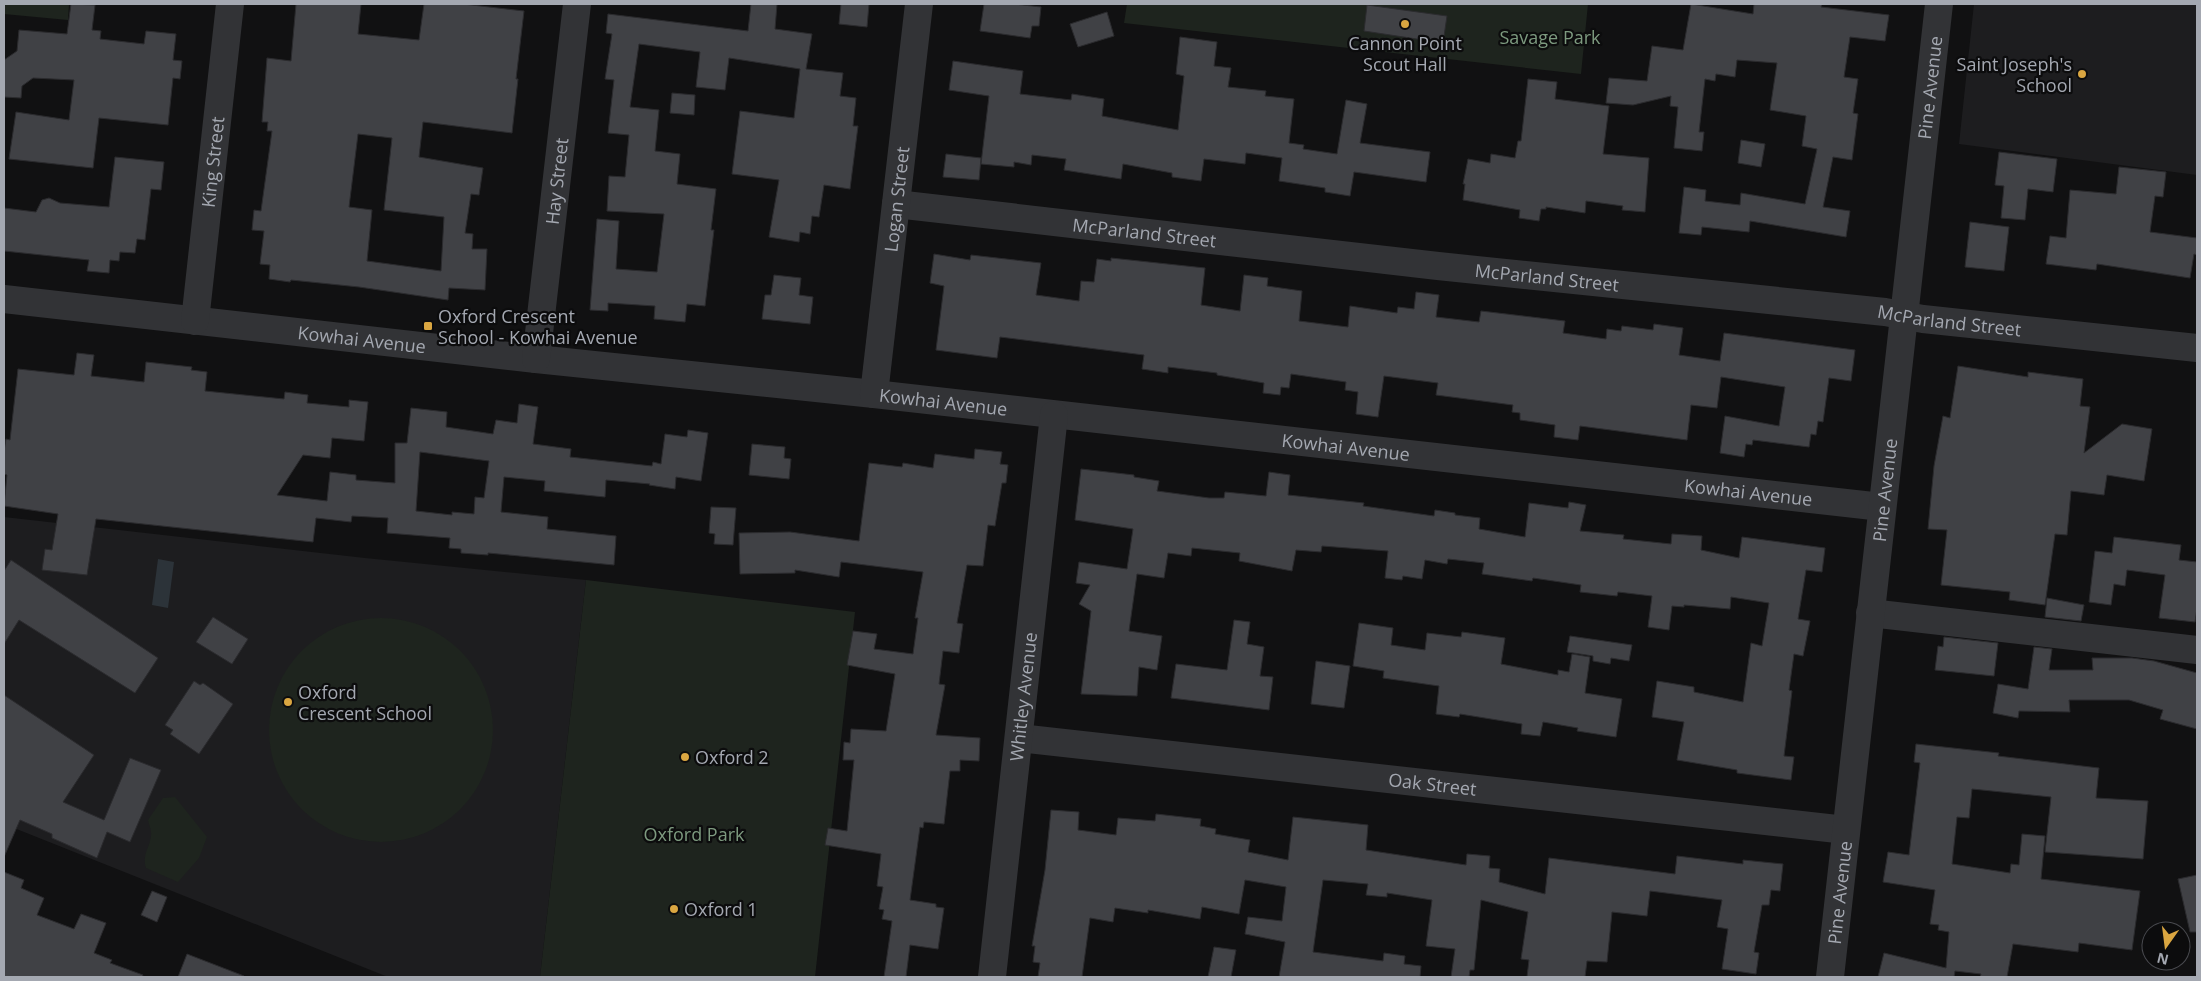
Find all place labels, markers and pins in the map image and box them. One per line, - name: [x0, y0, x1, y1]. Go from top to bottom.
- marker: Cannon Point Scout Hall: [1399, 18, 1411, 30]
- place label: Cannon Point Scout Hall: [1348, 31, 1462, 76]
- place label: Saint Joseph's School: [1957, 52, 2072, 97]
- marker: Saint Joseph's School: [2076, 68, 2088, 80]
- place label: Oxford Crescent School - Kowhai Avenue: [438, 304, 638, 349]
- marker: Oxford Crescent School - Kowhai Avenue: [422, 320, 434, 332]
- place label: Oxford Crescent School: [298, 680, 432, 725]
- marker: Oxford Crescent School: [282, 696, 294, 708]
- place label: Oxford 2: [695, 745, 769, 769]
- marker: Oxford 2: [679, 751, 691, 763]
- place label: Oxford 1: [684, 897, 758, 921]
- marker: Oxford 1: [668, 903, 680, 915]

